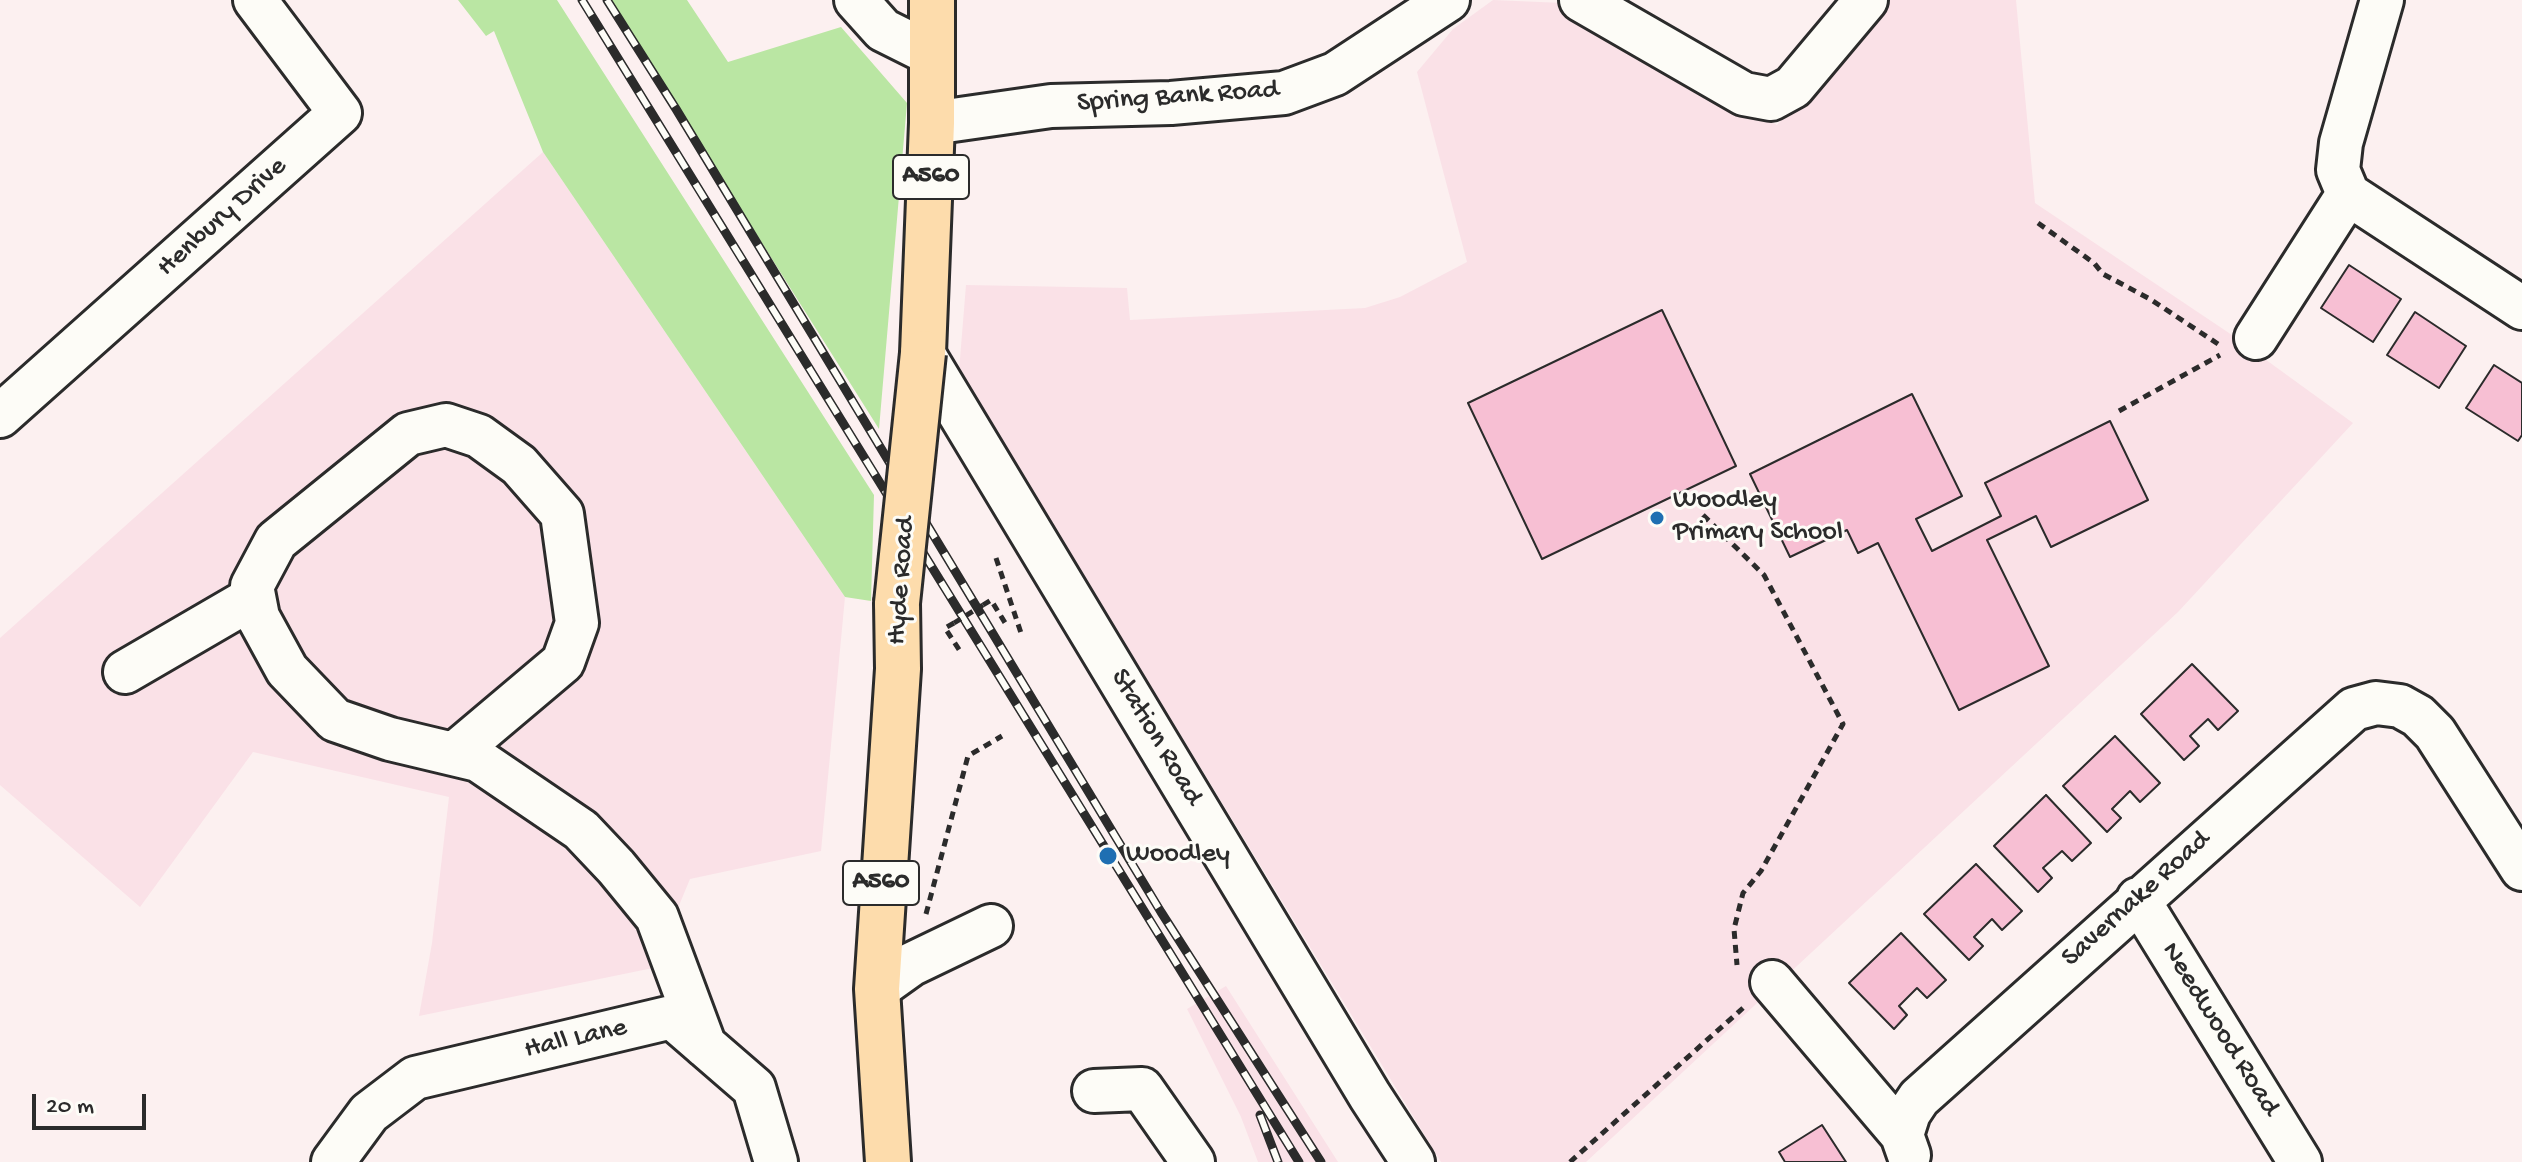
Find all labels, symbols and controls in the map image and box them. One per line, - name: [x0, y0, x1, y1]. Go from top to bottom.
- street label: Spring Bank Road: [1076, 74, 1280, 122]
- street label: Henbury Drive: [151, 151, 295, 285]
- road number: A560: [893, 155, 969, 199]
- place label: Woodley Primary School: [1673, 485, 1843, 551]
- marker: Woodley Primary School: [1648, 509, 1666, 527]
- street label: Hyde Road: [882, 516, 924, 646]
- street label: Station Road: [1101, 664, 1209, 812]
- street label: Savernake Road: [2056, 824, 2218, 976]
- place label: Woodley: [1126, 839, 1230, 873]
- marker: Woodley: [1097, 845, 1119, 867]
- road number: A560: [843, 861, 919, 905]
- street label: Needwood Road: [2152, 937, 2286, 1123]
- street label: Hall Lane: [522, 1012, 630, 1068]
- scale bar: [36, 1078, 150, 1128]
- text: 20 m: [46, 1093, 94, 1122]

